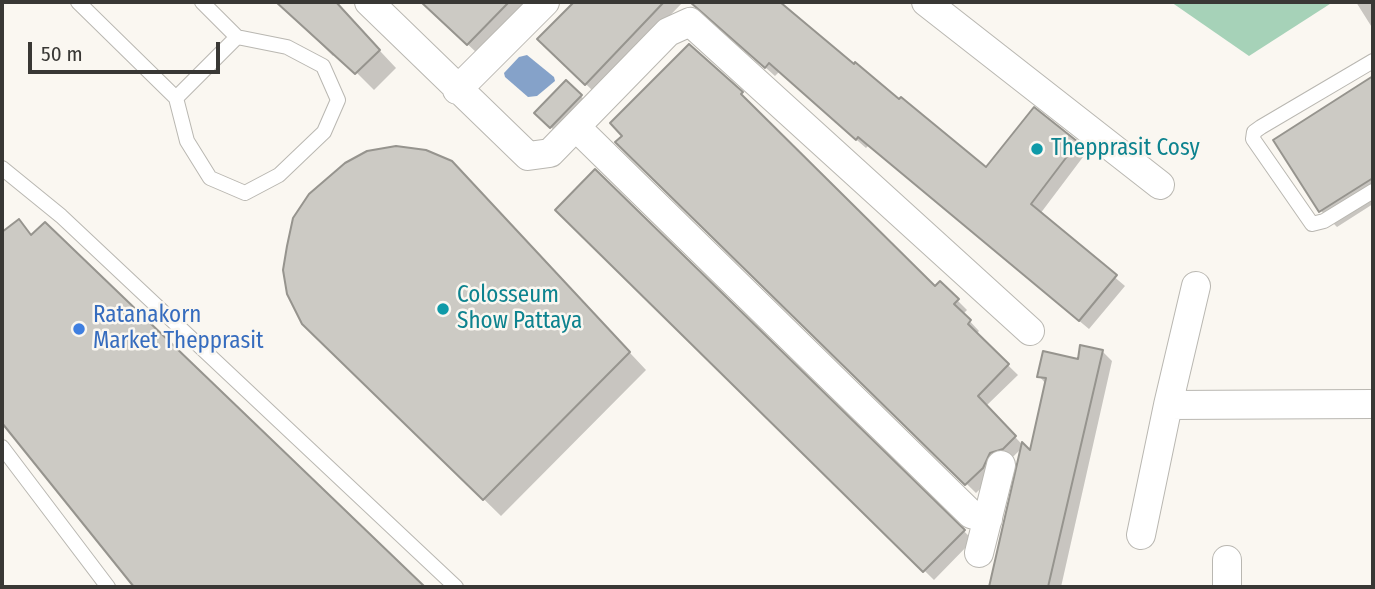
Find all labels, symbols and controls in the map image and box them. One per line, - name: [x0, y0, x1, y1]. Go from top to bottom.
- scale bar: [32, 28, 224, 72]
- text: 50 m: [41, 41, 83, 67]
- place label: Thepprasit Cosy: [1051, 135, 1200, 163]
- marker: Thepprasit Cosy: [1029, 141, 1045, 157]
- place label: Colosseum Show Pattaya: [457, 282, 582, 336]
- marker: Colosseum Show Pattaya: [435, 301, 451, 317]
- place label: Ratanakorn Market Thepprasit: [93, 302, 264, 356]
- marker: Ratanakorn Market Thepprasit: [71, 321, 87, 337]

